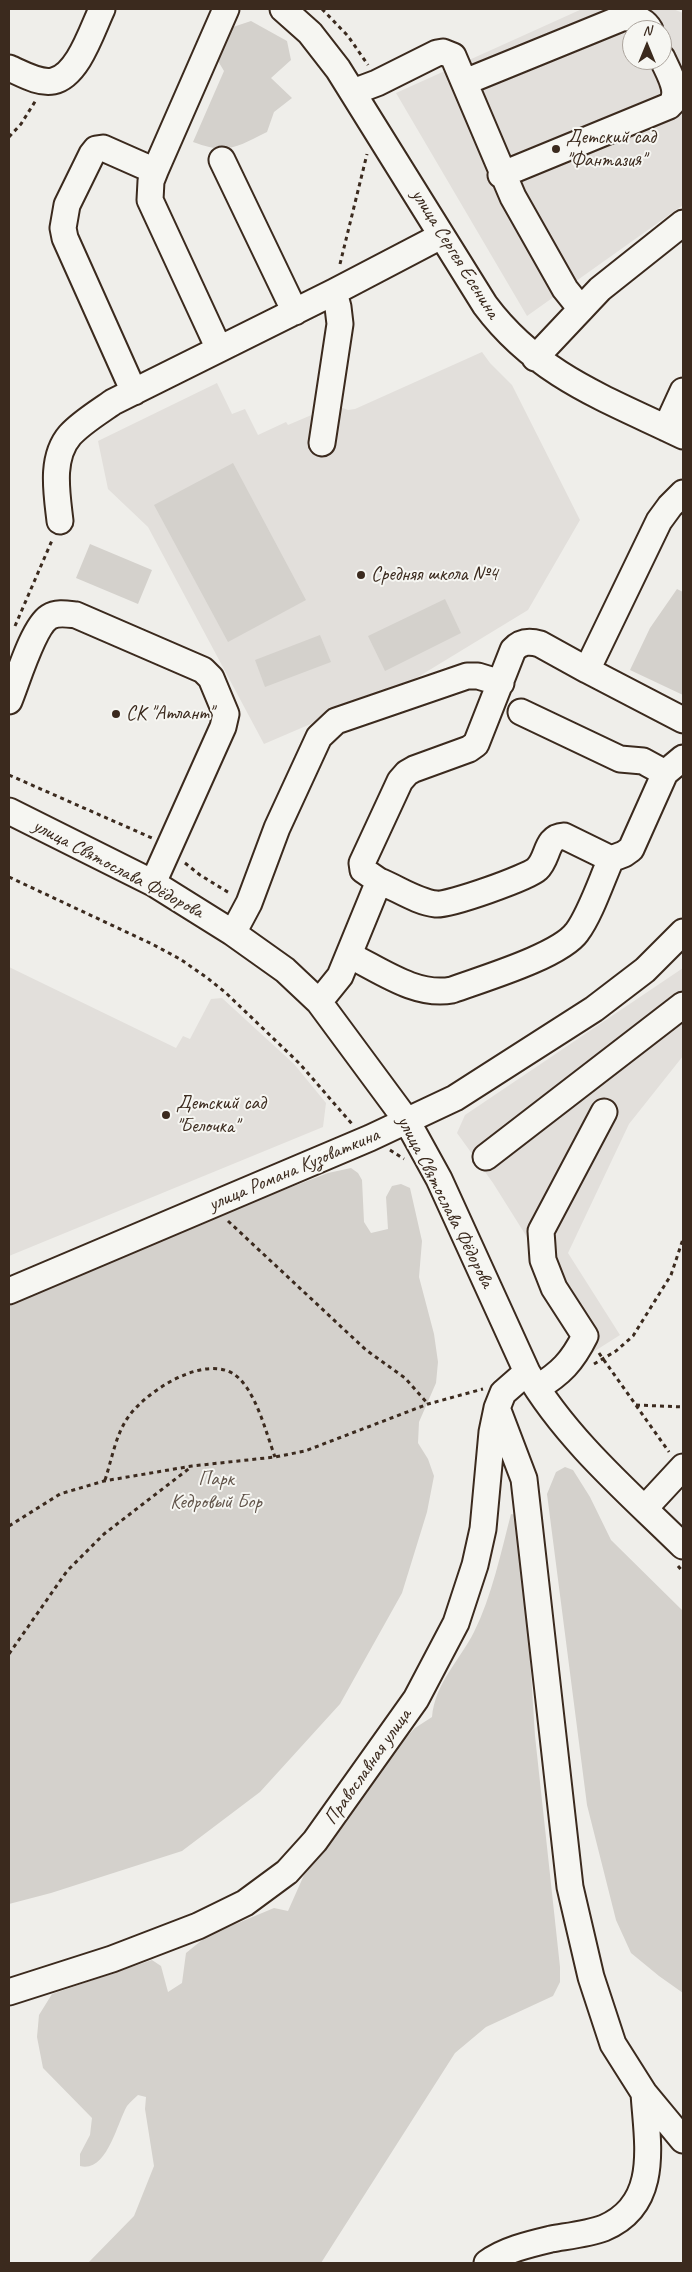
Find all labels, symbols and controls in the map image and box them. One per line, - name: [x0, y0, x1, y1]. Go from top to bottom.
- north arrow: [622, 20, 672, 70]
- text: N: [643, 22, 651, 39]
- place label: Детский сад "Фантазия": [566, 126, 656, 173]
- marker: Детский сад "Фантазия": [550, 143, 562, 155]
- street label: улица Сергея Есенина: [405, 185, 505, 323]
- place label: Средняя школа №4: [371, 563, 498, 587]
- marker: Средняя школа №4: [355, 569, 367, 581]
- place label: СК "Атлант": [126, 702, 213, 726]
- marker: СК "Атлант": [110, 708, 122, 720]
- street label: улица Святослава Фёдорова: [29, 814, 207, 924]
- place label: Детский сад "Белочка": [176, 1092, 266, 1139]
- marker: Детский сад "Белочка": [160, 1109, 172, 1121]
- street label: улица Святослава Фёдорова: [391, 1112, 499, 1292]
- street label: улица Романа Кузоваткина: [205, 1123, 383, 1217]
- park label: Парк Кедровый Бор: [170, 1468, 262, 1515]
- street label: Православная улица: [319, 1704, 417, 1830]

